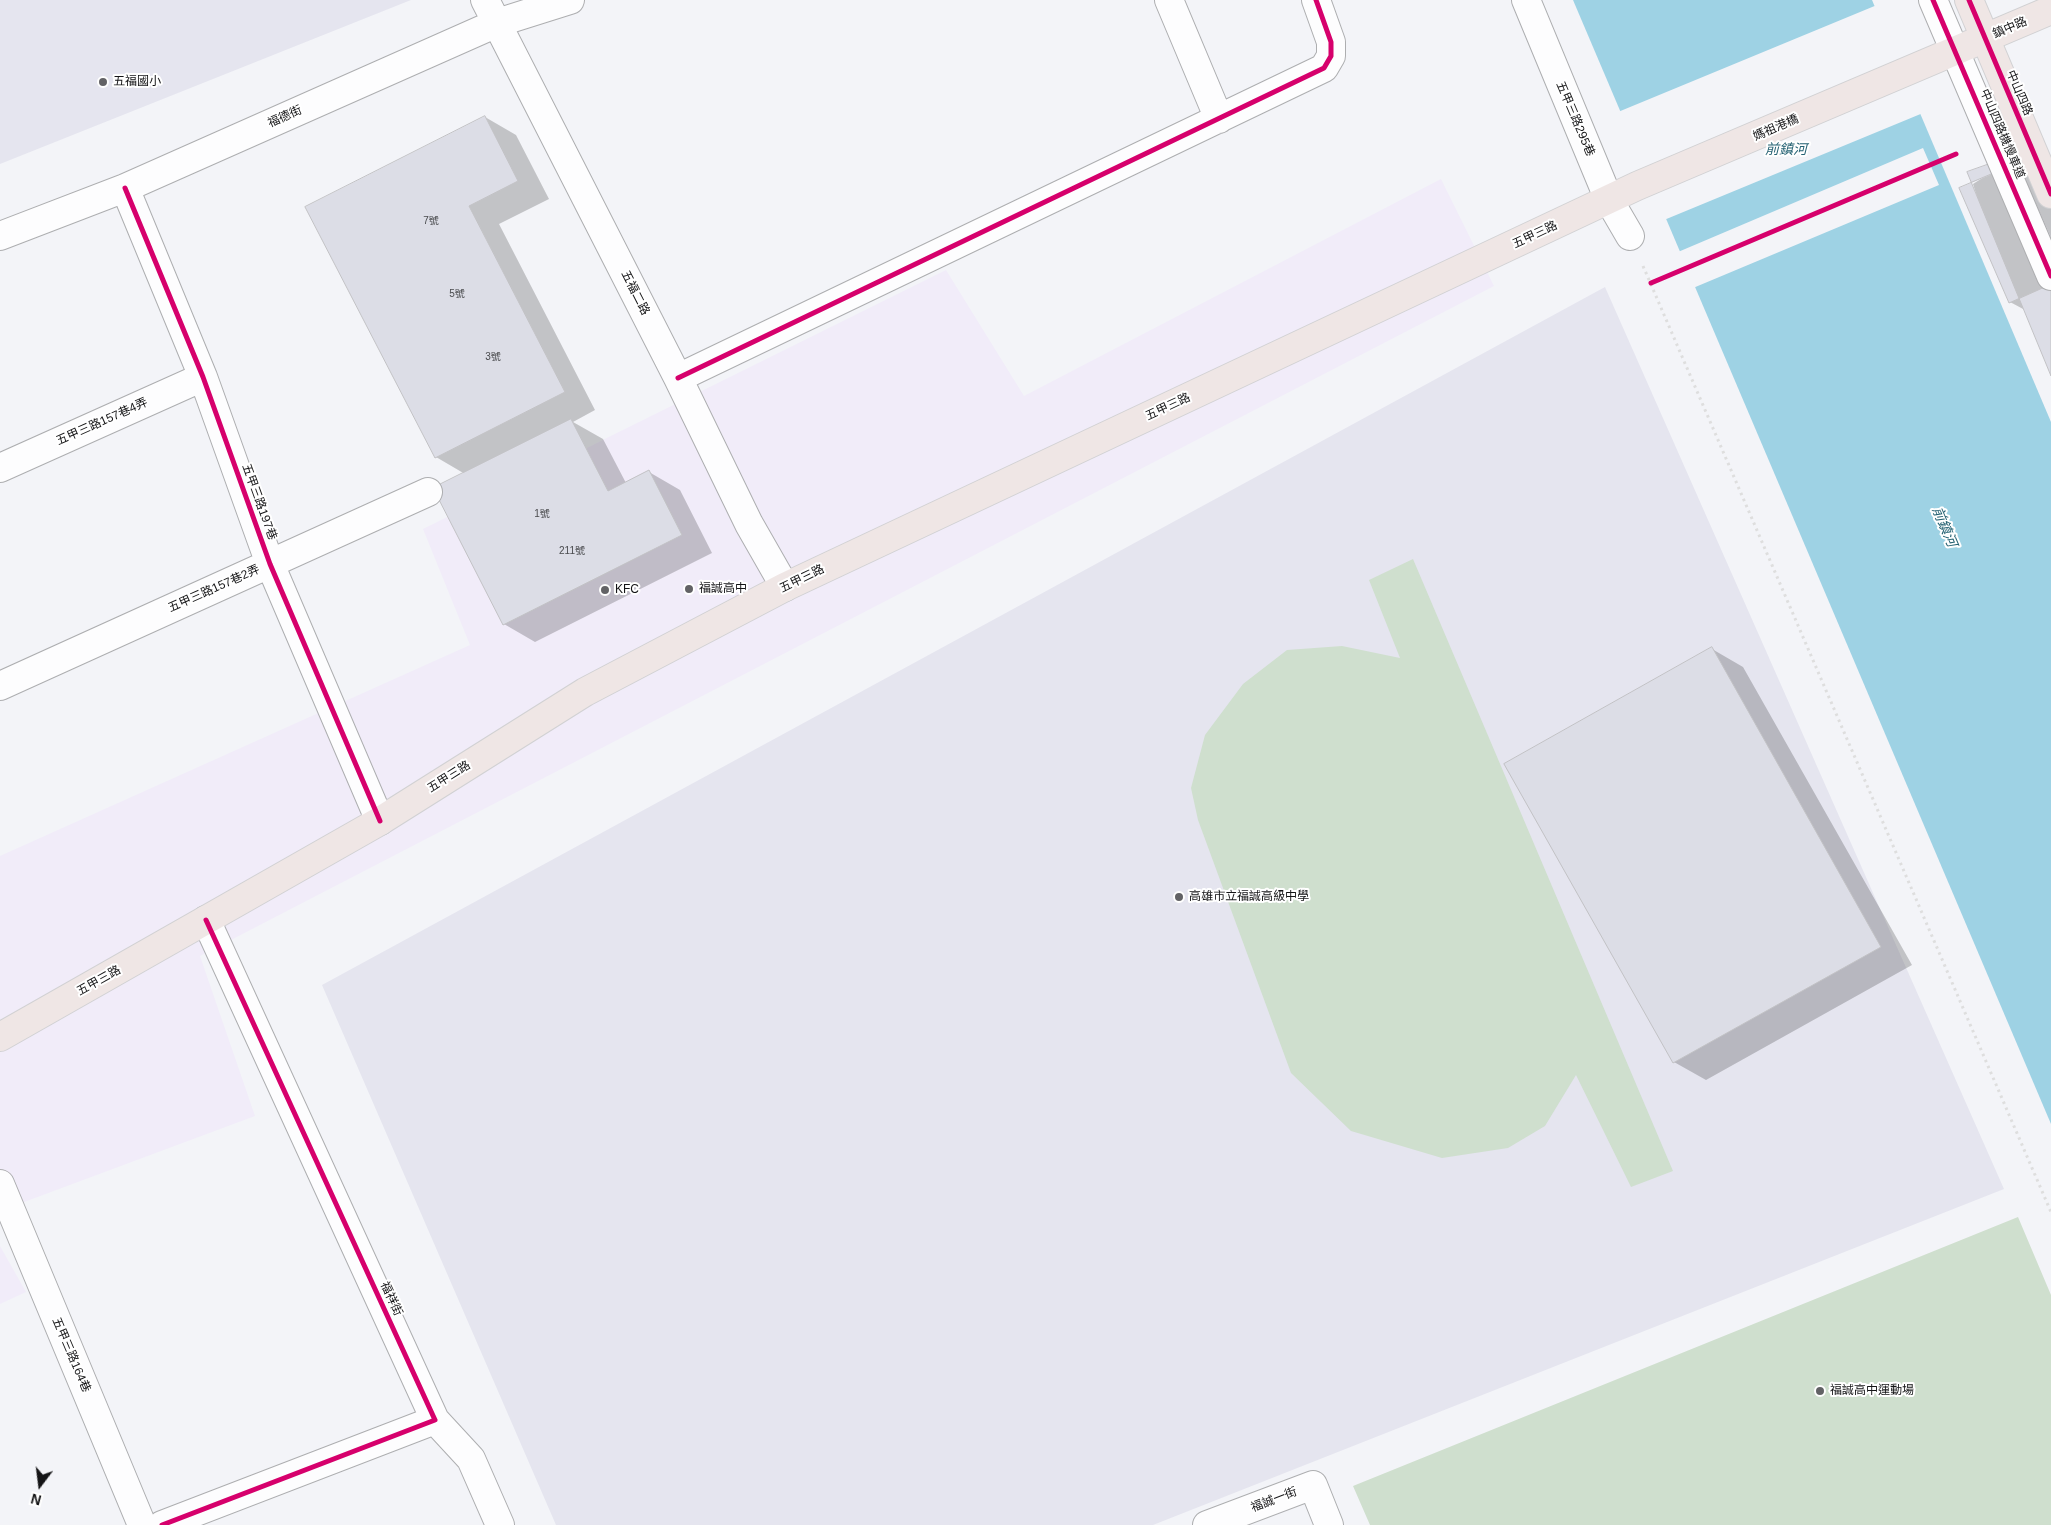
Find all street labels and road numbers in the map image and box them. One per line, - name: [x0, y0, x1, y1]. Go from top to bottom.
- street label: 鎮中路: [1991, 14, 2029, 42]
- street label: 中山四路: [2003, 68, 2035, 118]
- street label: 五甲三路295巷: [1553, 79, 1597, 159]
- street label: 中山四路機慢車道: [1977, 87, 2027, 181]
- street label: 福德街: [266, 103, 304, 131]
- street label: 媽祖港橋: [1751, 112, 1801, 144]
- street label: 五甲三路: [1510, 218, 1560, 252]
- street label: 五福二路: [618, 268, 652, 318]
- street label: 五甲三路: [1143, 390, 1193, 424]
- street label: 五甲三路157巷4弄: [54, 395, 150, 449]
- street label: 五甲三路197巷: [239, 462, 279, 542]
- street label: 五甲三路157巷2弄: [166, 562, 262, 616]
- street label: 五甲三路: [777, 562, 827, 596]
- street label: 五甲三路: [425, 758, 473, 796]
- street label: 五甲三路: [75, 963, 123, 999]
- street label: 福祥街: [377, 1280, 405, 1318]
- street label: 五甲三路164巷: [49, 1315, 93, 1395]
- street label: 福誠一街: [1249, 1485, 1299, 1515]

